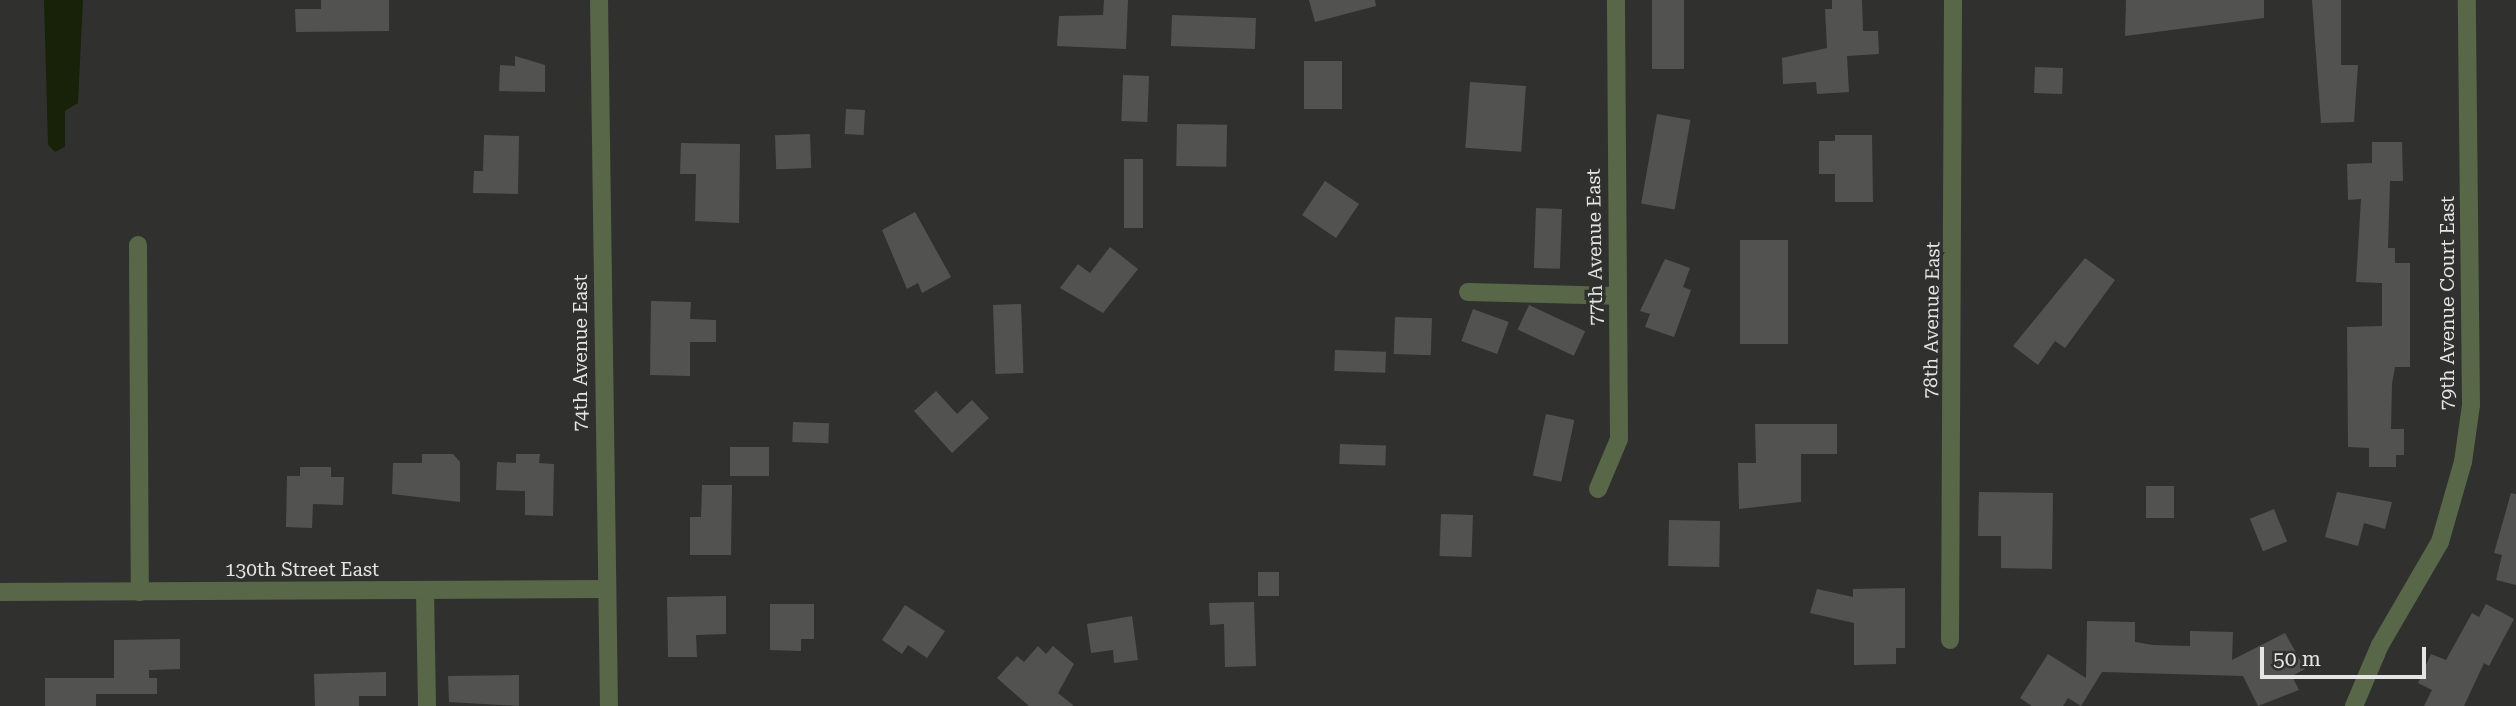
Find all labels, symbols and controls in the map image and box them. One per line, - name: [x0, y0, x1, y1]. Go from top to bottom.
- street label: 77th Avenue East: [1582, 168, 1608, 326]
- street label: 79th Avenue Court East: [2437, 196, 2459, 410]
- street label: 78th Avenue East: [1919, 241, 1945, 399]
- street label: 74th Avenue East: [570, 274, 592, 432]
- street label: 130th Street East: [225, 559, 379, 581]
- scale bar: [2264, 632, 2430, 676]
- text: 50 m: [2273, 647, 2321, 671]

